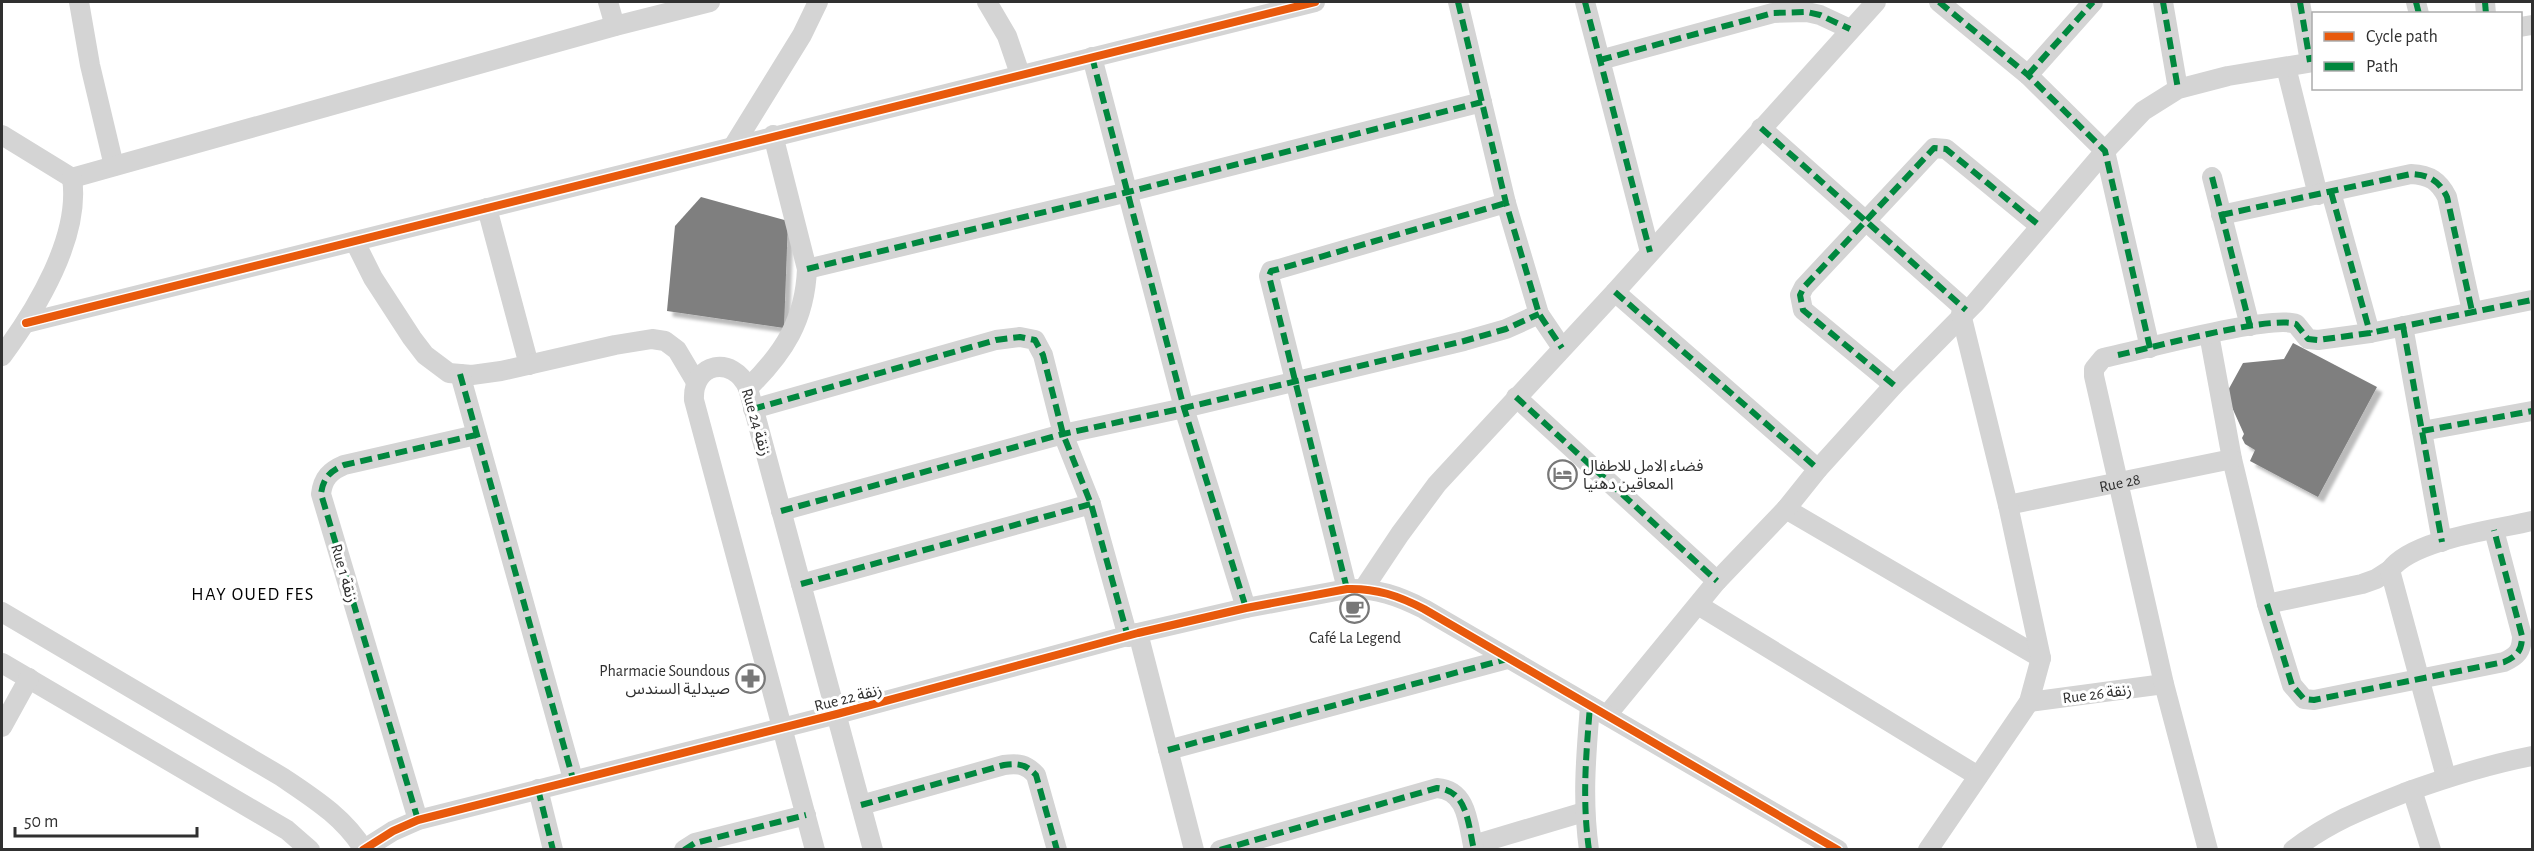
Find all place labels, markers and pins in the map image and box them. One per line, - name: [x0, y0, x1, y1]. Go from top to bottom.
- hotel icon: فضاء الامل للاطفال المعاقين دهنيا: [1546, 458, 1578, 490]
- place label: فضاء الامل للاطفال المعاقين دهنيا: [1583, 458, 1703, 493]
- cafe icon: Café La Legend: [1339, 593, 1371, 625]
- place label: Café La Legend: [1309, 630, 1401, 646]
- place label: Pharmacie Soundous صيدلية السندس: [599, 663, 730, 698]
- pharmacy icon: Pharmacie Soundous صيدلية السندس: [735, 663, 767, 695]

